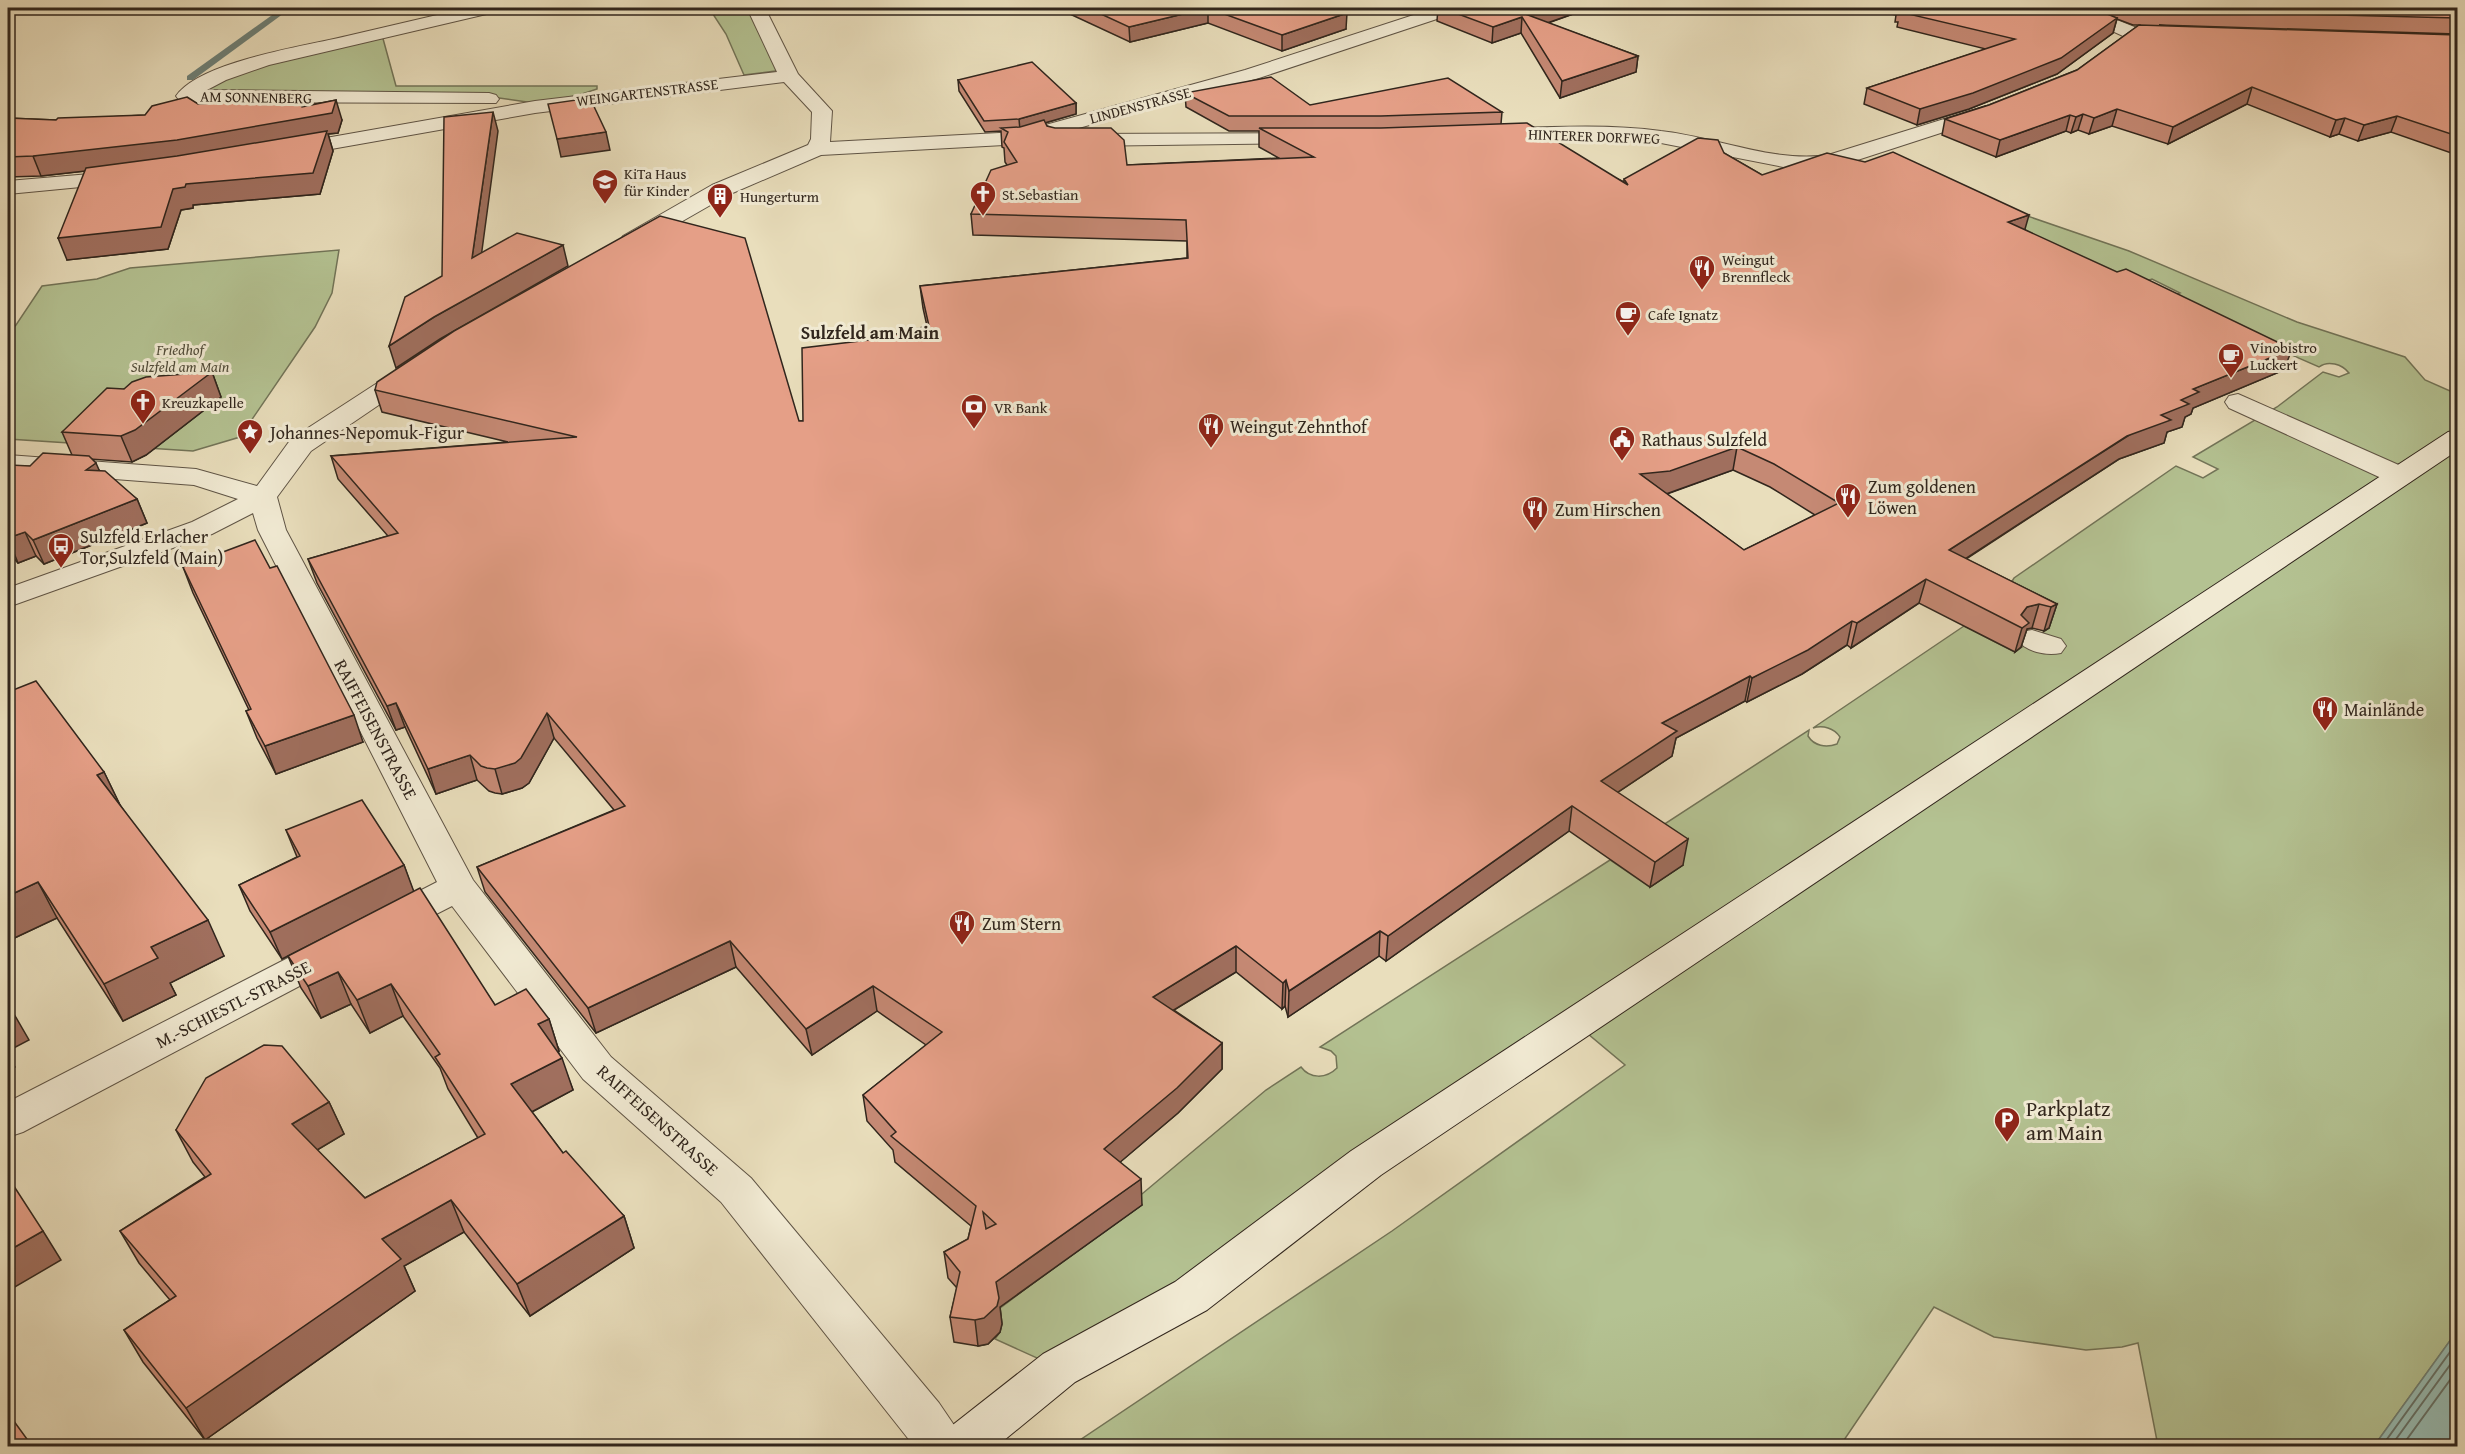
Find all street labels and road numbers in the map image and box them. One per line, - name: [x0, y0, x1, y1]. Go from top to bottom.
- street label: WEINGARTENSTRASSE: [575, 73, 719, 111]
- street label: LINDENSTRASSE: [1087, 81, 1193, 129]
- street label: AM SONNENBERG: [200, 86, 312, 108]
- street label: HINTERER DORFWEG: [1528, 123, 1660, 149]
- street label: RAIFFEISENSTRASSE: [328, 654, 424, 804]
- street label: M.-SCHIESTL-STRASSE: [151, 953, 315, 1055]
- street label: RAIFFEISENSTRASSE: [591, 1058, 725, 1182]

